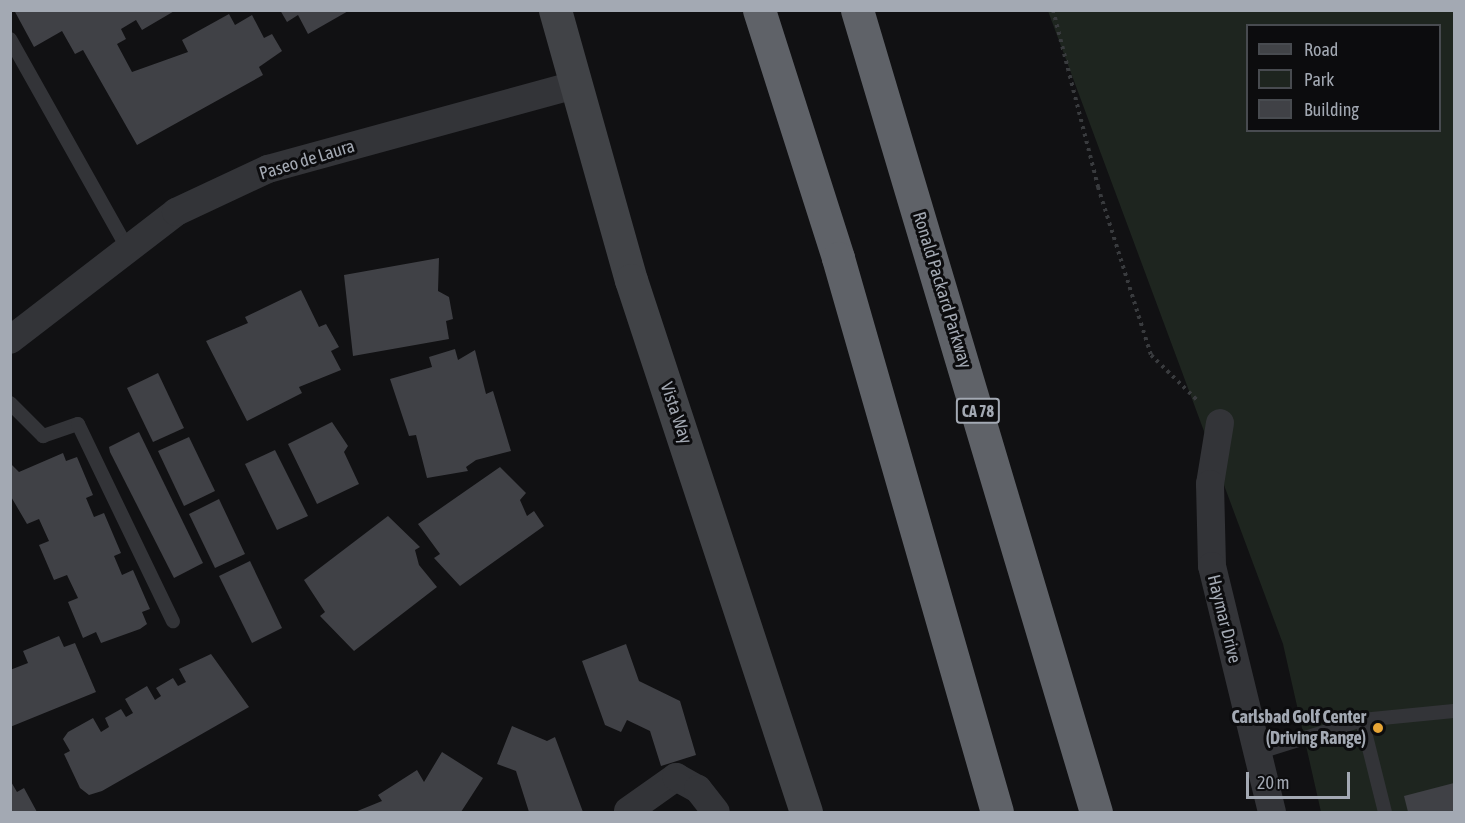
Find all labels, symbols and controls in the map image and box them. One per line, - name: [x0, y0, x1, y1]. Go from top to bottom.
- legend: [1246, 24, 1441, 132]
- text: Road: [1304, 39, 1338, 60]
- text: Park: [1304, 69, 1334, 90]
- text: Building: [1304, 99, 1359, 120]
- street label: Paseo de Laura: [257, 135, 357, 185]
- street label: Ronald Packard Parkway: [908, 209, 976, 371]
- street label: Vista Way: [655, 379, 697, 447]
- road number: CA 78: [956, 398, 1000, 424]
- street label: Haymar Drive: [1203, 573, 1245, 665]
- place label: Carlsbad Golf Center (Driving Range): [1232, 707, 1366, 750]
- marker: Carlsbad Golf Center (Driving Range): [1371, 721, 1385, 735]
- scale bar: [1249, 760, 1352, 798]
- text: 20 m: [1257, 772, 1289, 793]

